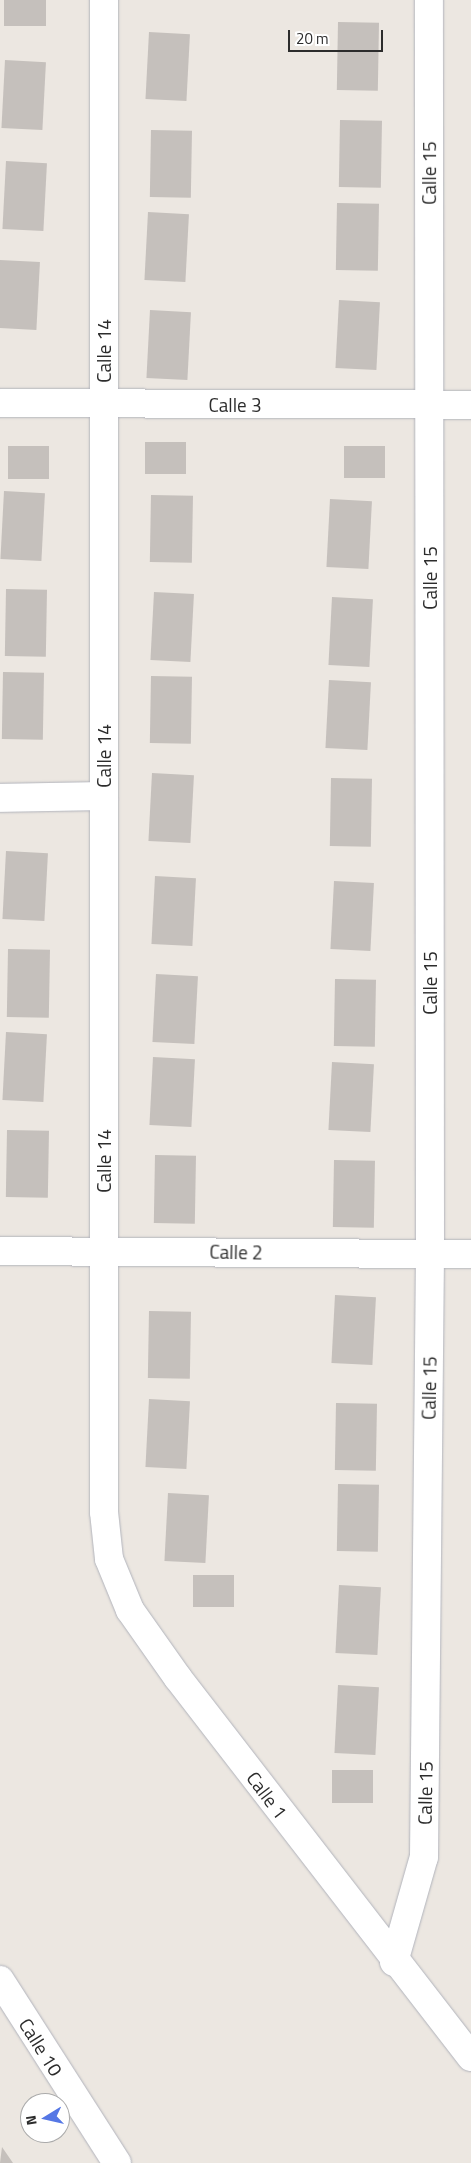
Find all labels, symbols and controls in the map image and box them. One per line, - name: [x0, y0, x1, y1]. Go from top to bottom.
- scale bar: [291, 20, 386, 52]
- text: 20 m: [296, 27, 329, 50]
- street label: Calle 15: [418, 141, 440, 205]
- street label: Calle 14: [93, 319, 115, 383]
- street label: Calle 3: [208, 394, 262, 416]
- street label: Calle 15: [419, 546, 441, 610]
- street label: Calle 14: [93, 724, 115, 788]
- street label: Calle 15: [419, 951, 441, 1015]
- street label: Calle 14: [93, 1129, 115, 1193]
- street label: Calle 2: [209, 1240, 263, 1264]
- street label: Calle 15: [417, 1356, 441, 1420]
- street label: Calle 15: [413, 1761, 437, 1825]
- street label: Calle 1: [242, 1767, 292, 1823]
- street label: Calle 10: [14, 2014, 68, 2080]
- north arrow: [20, 2093, 70, 2143]
- text: N: [20, 2114, 42, 2127]

